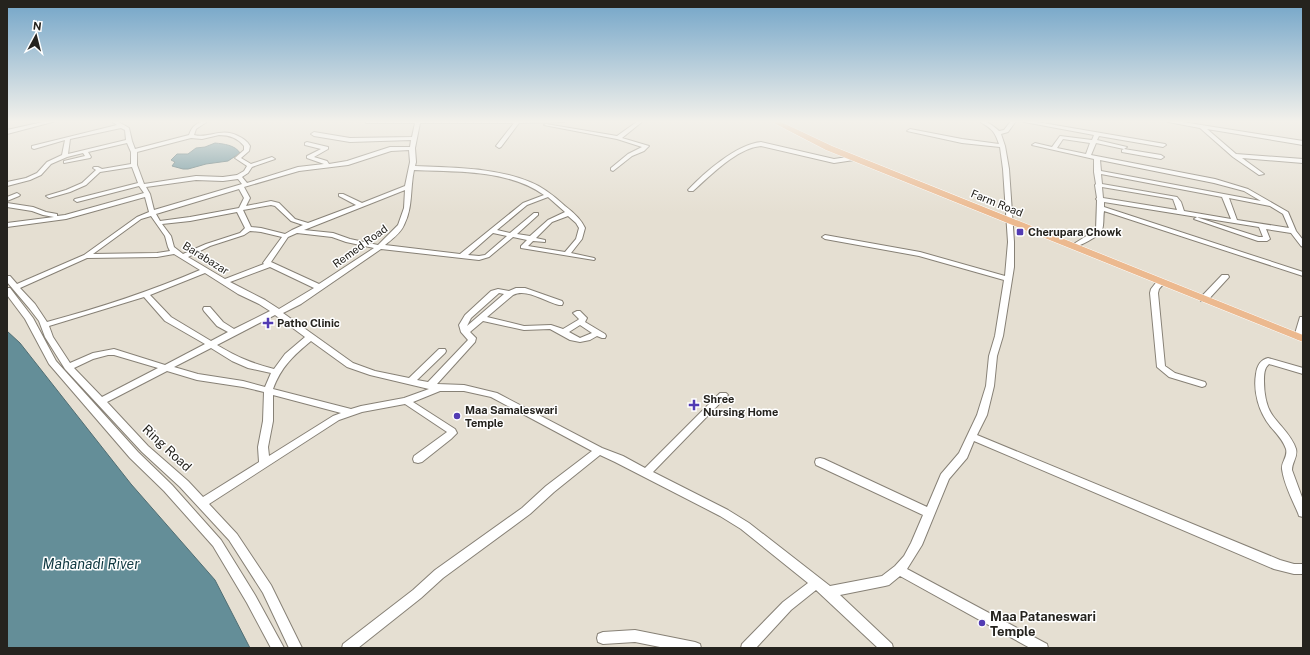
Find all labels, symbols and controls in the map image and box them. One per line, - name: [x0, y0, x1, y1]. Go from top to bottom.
- north arrow: [16, 16, 56, 56]
- text: N: [32, 20, 42, 33]
- street label: Farm Road: [969, 187, 1025, 219]
- street label: Remed Road: [330, 222, 390, 270]
- place label: Cherupara Chowk: [1028, 226, 1122, 238]
- marker: Cherupara Chowk: [1015, 227, 1025, 237]
- street label: Barabazar: [181, 239, 231, 277]
- marker: Patho Clinic: [262, 317, 274, 329]
- place label: Patho Clinic: [277, 317, 340, 329]
- place label: Shree Nursing Home: [703, 393, 778, 418]
- marker: Shree Nursing Home: [688, 399, 700, 411]
- place label: Maa Samaleswari Temple: [465, 404, 557, 429]
- marker: Maa Samaleswari Temple: [452, 411, 462, 421]
- street label: Ring Road: [139, 422, 195, 474]
- water label: Mahanadi River: [43, 556, 140, 572]
- place label: Maa Pataneswari Temple: [990, 609, 1096, 639]
- marker: Maa Pataneswari Temple: [977, 618, 987, 628]

